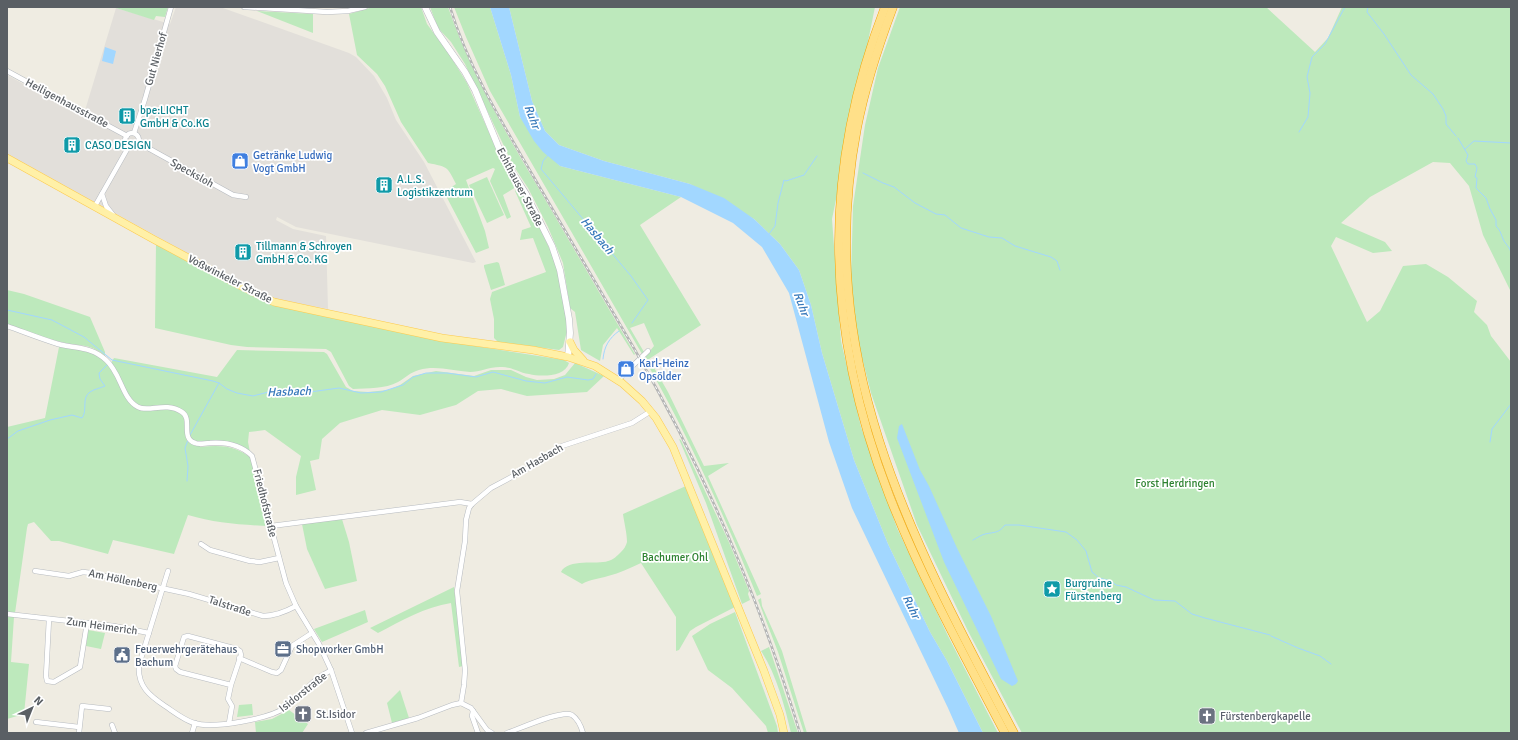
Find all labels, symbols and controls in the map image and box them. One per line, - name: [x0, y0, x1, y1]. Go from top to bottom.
- street label: Gut Nierhof: [142, 30, 170, 87]
- street label: Heiligenhausstraße: [23, 76, 111, 130]
- water label: Ruhr: [521, 103, 544, 133]
- place label: bpe:LICHT GmbH & Co.KG: [140, 104, 209, 130]
- building icon: bpe:LICHT GmbH & Co.KG: [117, 106, 137, 126]
- building icon: CASO DESIGN: [62, 135, 82, 155]
- place label: CASO DESIGN: [85, 139, 151, 152]
- street label: Echthauser Straße: [494, 145, 546, 229]
- place label: Getränke Ludwig Vogt GmbH: [253, 149, 333, 175]
- shop icon: Getränke Ludwig Vogt GmbH: [230, 151, 250, 171]
- street label: Specksloh: [168, 156, 216, 190]
- place label: A.L.S. Logistikzentrum: [397, 173, 473, 199]
- building icon: A.L.S. Logistikzentrum: [374, 175, 394, 195]
- water label: Hasbach: [577, 214, 617, 258]
- place label: Tillmann & Schroyen GmbH & Co. KG: [256, 240, 352, 266]
- building icon: Tillmann & Schroyen GmbH & Co. KG: [233, 242, 253, 262]
- street label: Voßwinkeler Straße: [186, 252, 274, 306]
- water label: Ruhr: [790, 290, 813, 320]
- place label: Karl-Heinz Opsölder: [639, 357, 689, 383]
- shop icon: Karl-Heinz Opsölder: [616, 359, 636, 379]
- water label: Hasbach: [267, 384, 312, 400]
- street label: Am Hasbach: [509, 441, 565, 481]
- street label: Friedhofstraße: [250, 467, 280, 539]
- park label: Forst Herdringen: [1135, 477, 1215, 490]
- park label: Bachumer Ohl: [642, 551, 708, 564]
- street label: Am Höllenberg: [87, 566, 159, 594]
- place label: Burgruine Fürstenberg: [1065, 577, 1122, 603]
- place icon: Burgruine Fürstenberg: [1042, 579, 1062, 599]
- street label: Talstraße: [207, 593, 253, 619]
- water label: Ruhr: [899, 593, 924, 623]
- street label: Zum Heimerich: [66, 615, 138, 637]
- office icon: Shopworker GmbH: [273, 639, 293, 659]
- place label: Feuerwehrgerätehaus Bachum: [135, 643, 238, 669]
- place label: Shopworker GmbH: [296, 643, 384, 656]
- public building icon: Feuerwehrgerätehaus Bachum: [112, 645, 132, 665]
- street label: Isidorstraße: [276, 669, 330, 715]
- north arrow: [12, 688, 52, 728]
- text: N: [31, 694, 46, 708]
- church icon: St.Isidor: [293, 704, 313, 724]
- church icon: Fürstenbergkapelle: [1197, 706, 1217, 726]
- place label: St.Isidor: [316, 708, 356, 721]
- place label: Fürstenbergkapelle: [1220, 710, 1311, 723]

